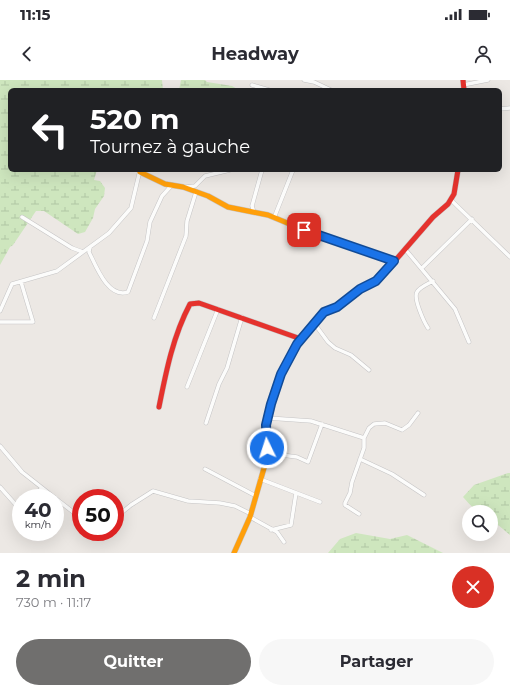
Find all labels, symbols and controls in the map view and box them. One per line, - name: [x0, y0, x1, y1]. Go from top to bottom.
- text: 11:15: [20, 5, 51, 24]
- icon: back: [16, 43, 38, 65]
- text: Headway: [211, 43, 299, 65]
- icon: person: [472, 43, 494, 65]
- text: 520 m: [90, 102, 179, 136]
- icon: left: [24, 104, 76, 156]
- text: Tournez à gauche: [90, 136, 250, 158]
- pin: [287, 213, 321, 247]
- icon: arrive: [293, 219, 315, 241]
- position arrow: [246, 427, 288, 469]
- speed limit sign: 50: [72, 489, 124, 541]
- text: 40: [24, 498, 52, 522]
- map controls: [462, 505, 498, 541]
- button: search: [462, 505, 498, 541]
- text: km/h: [25, 518, 51, 531]
- text: 2 min: [16, 564, 86, 593]
- button: close: [452, 566, 494, 608]
- text: 730 m · 11:17: [16, 594, 91, 610]
- button: Quitter: [16, 639, 251, 685]
- button: Partager: [259, 639, 494, 685]

